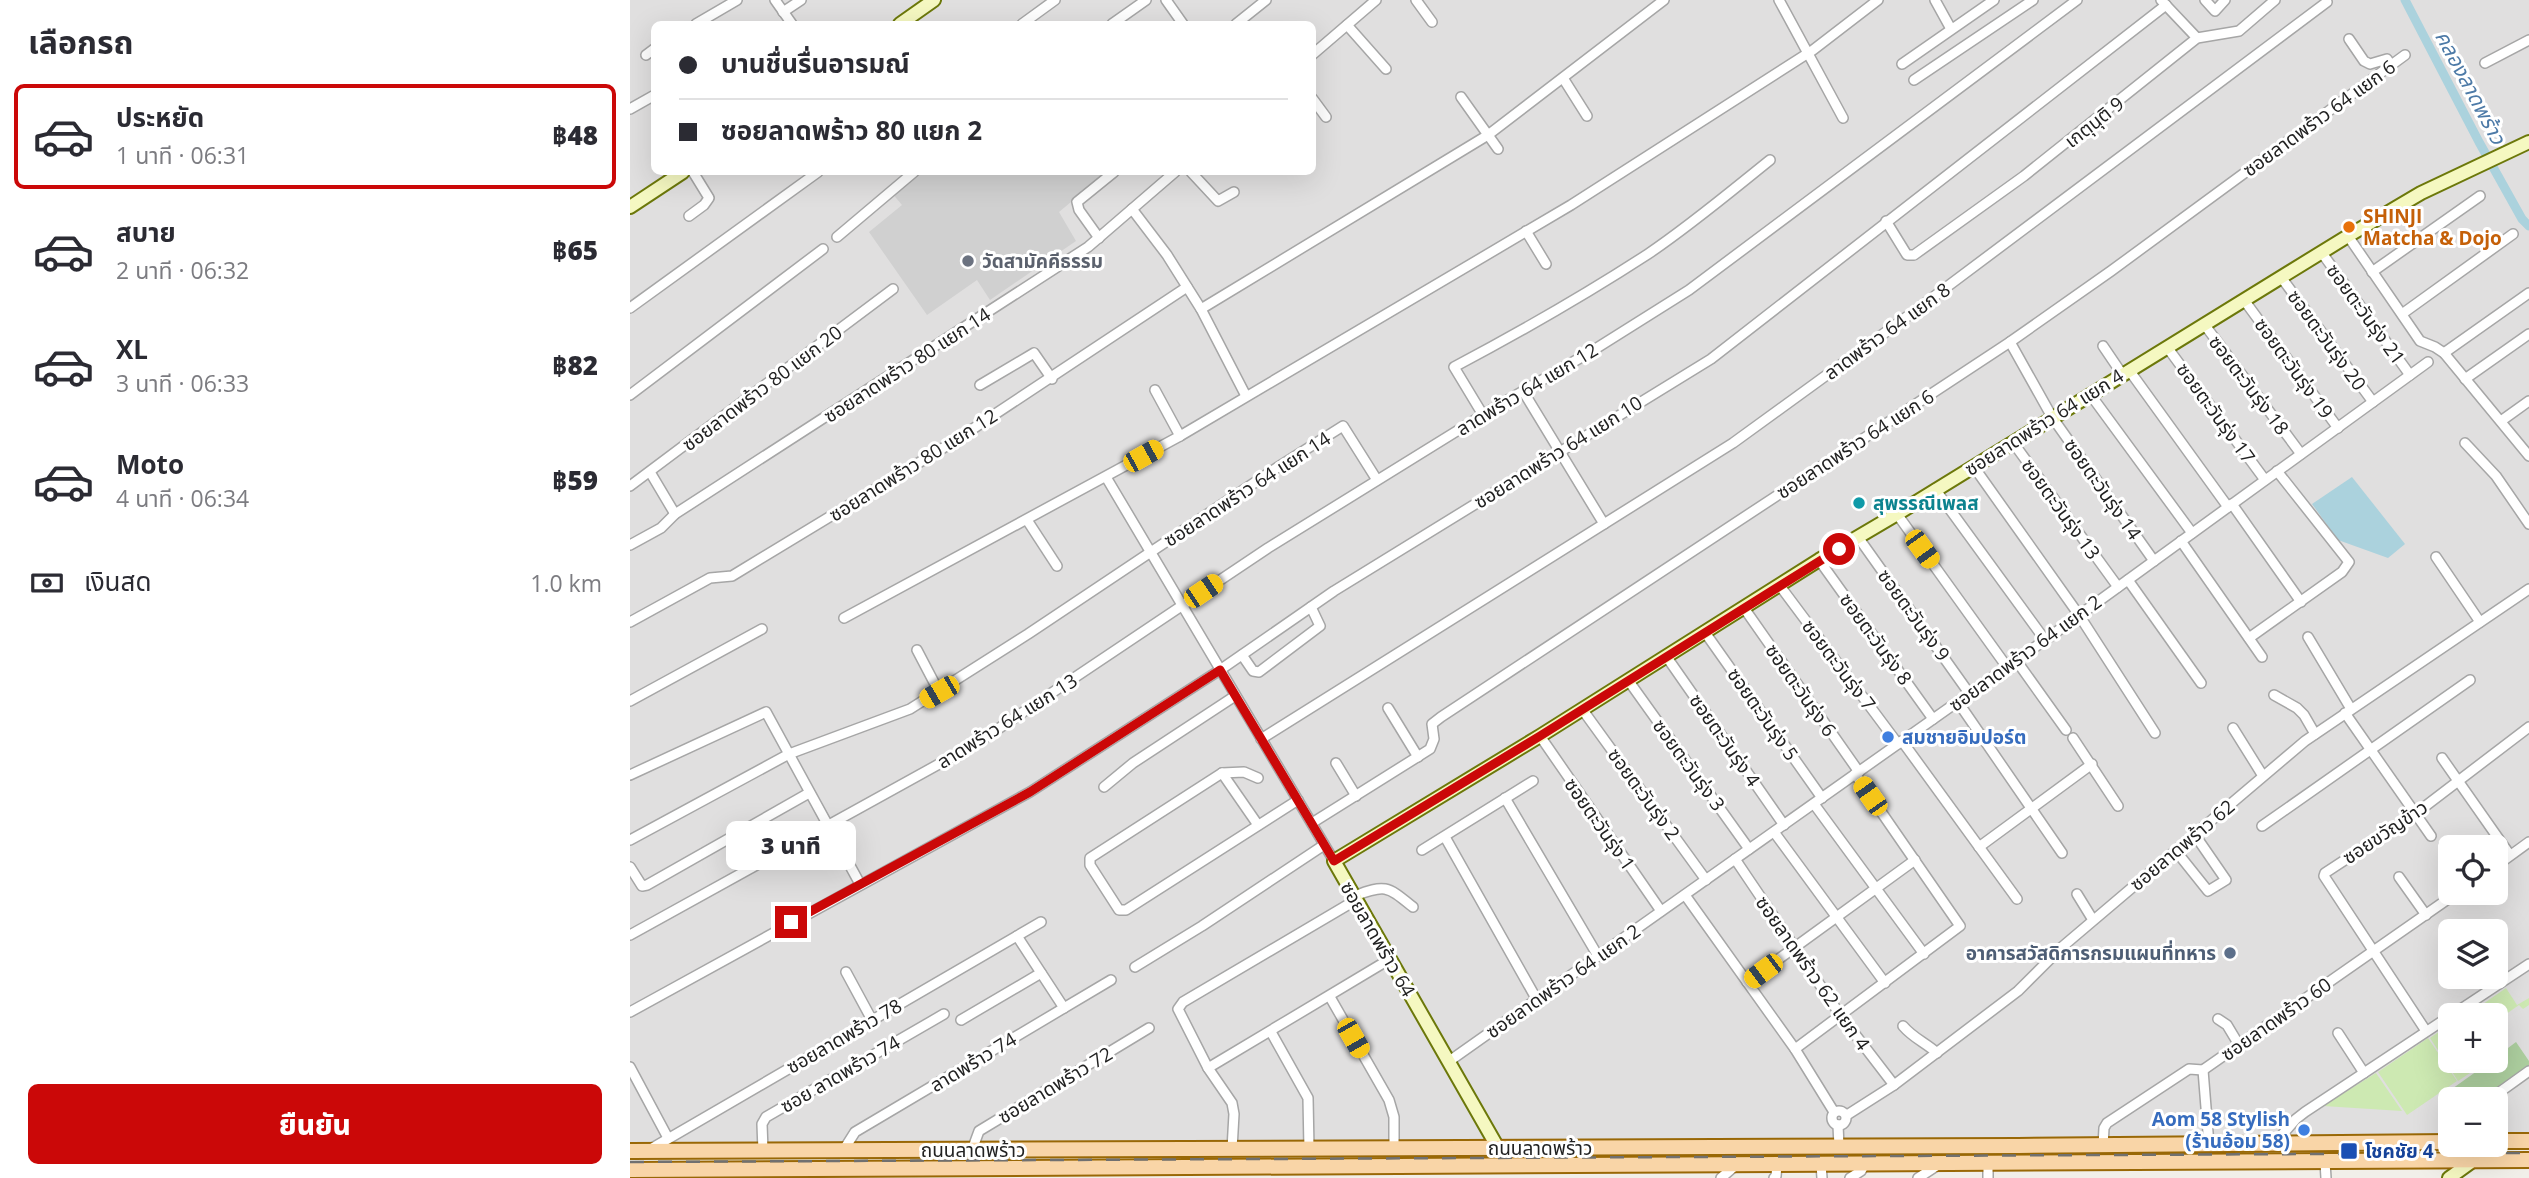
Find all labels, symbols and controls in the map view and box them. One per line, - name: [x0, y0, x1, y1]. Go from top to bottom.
- text: เลือกรถ: [28, 20, 133, 63]
- water label: คลองลาดพร้าว: [2429, 25, 2513, 150]
- text: บานชื่นรื่นอารมณ์: [721, 45, 910, 81]
- street label: ซอยลาดพร้าว 64 แยก 6: [2237, 54, 2401, 182]
- street label: เกตุนุติ 9: [2059, 91, 2129, 153]
- text: ประหยัด: [116, 99, 204, 135]
- icon: car: [32, 105, 95, 168]
- text: ซอยลาดพร้าว 80 แยก 2: [721, 112, 982, 148]
- text: ฿48: [552, 117, 598, 153]
- text: 1 นาที · 06:31: [116, 139, 249, 171]
- place label: SHINJI Matcha & Dojo: [2363, 203, 2502, 251]
- text: สบาย: [116, 214, 176, 250]
- marker: SHINJI Matcha & Dojo: [2341, 219, 2357, 235]
- icon: car: [32, 220, 95, 283]
- text: ฿65: [552, 232, 598, 268]
- place label: วัดสามัคคีธรรม: [982, 248, 1103, 274]
- marker: วัดสามัคคีธรรม: [960, 253, 976, 269]
- text: 2 นาที · 06:32: [116, 254, 249, 286]
- street label: ซอยตะวันรุ่ง 21: [2321, 258, 2411, 370]
- street label: ลาดพร้าว 64 แยก 8: [1819, 276, 1955, 386]
- street label: ซอยตะวันรุ่ง 20: [2282, 284, 2372, 396]
- street label: ซอยลาดพร้าว 80 แยก 14: [819, 301, 995, 429]
- street label: ซอยตะวันรุ่ง 19: [2249, 312, 2339, 424]
- street label: ซอยลาดพร้าว 80 แยก 20: [677, 319, 847, 457]
- street label: ซอยตะวันรุ่ง 18: [2203, 330, 2295, 440]
- text: XL: [116, 331, 148, 367]
- icon: car: [32, 335, 95, 398]
- street label: ลาดพร้าว 64 แยก 12: [1451, 336, 1603, 442]
- text: ฿82: [552, 347, 598, 383]
- street label: ซอยตะวันรุ่ง 17: [2171, 357, 2261, 469]
- street label: ซอยลาดพร้าว 64 แยก 4: [1960, 362, 2129, 481]
- text: 3 นาที · 06:33: [116, 367, 249, 399]
- street label: ซอยลาดพร้าว 64 แยก 6: [1771, 383, 1939, 505]
- street label: ซอยลาดพร้าว 64 แยก 10: [1469, 390, 1647, 514]
- street label: ซอยลาดพร้าว 80 แยก 12: [824, 403, 1002, 527]
- street label: ซอยลาดพร้าว 64 แยก 14: [1159, 425, 1335, 553]
- street label: ซอยตะวันรุ่ง 14: [2058, 433, 2148, 545]
- car: [1120, 437, 1167, 475]
- text: Moto: [116, 446, 184, 482]
- icon: car: [32, 450, 95, 513]
- street label: ซอยตะวันรุ่ง 13: [2016, 453, 2106, 565]
- text: ฿59: [552, 462, 598, 498]
- text: 4 นาที · 06:34: [116, 482, 249, 514]
- place label: สุพรรณีเพลส: [1873, 490, 1979, 516]
- marker: สุพรรณีเพลส: [1851, 495, 1867, 511]
- car: [1902, 526, 1943, 572]
- route start: [1823, 533, 1855, 565]
- text: เงินสด: [84, 563, 151, 599]
- icon: cash: [28, 564, 66, 602]
- street label: ซอยตะวันรุ่ง 9: [1872, 564, 1956, 666]
- text: 1.0 km: [530, 567, 602, 599]
- car: [1180, 571, 1227, 611]
- street label: ซอยตะวันรุ่ง 8: [1834, 588, 1918, 690]
- street label: ซอยลาดพร้าว 64 แยก 2: [1943, 589, 2107, 717]
- street label: ซอยตะวันรุ่ง 7: [1796, 614, 1882, 716]
- street label: ซอยตะวันรุ่ง 6: [1760, 638, 1842, 742]
- street label: ซอยตะวันรุ่ง 5: [1722, 662, 1804, 766]
- street label: ลาดพร้าว 64 แยก 13: [932, 667, 1082, 775]
- car: [916, 672, 963, 712]
- street label: ซอยตะวันรุ่ง 4: [1684, 688, 1767, 792]
- street label: ซอยตะวันรุ่ง 3: [1647, 714, 1731, 816]
- place label: สมชายอิมปอร์ต: [1902, 724, 2026, 750]
- marker: สมชายอิมปอร์ต: [1880, 729, 1896, 745]
- street label: ซอยตะวันรุ่ง 2: [1602, 743, 1686, 845]
- street label: ซอยตะวันรุ่ง 1: [1559, 772, 1641, 876]
- car: [1850, 773, 1891, 819]
- street label: ซอยลาดพร้าว 62: [2124, 794, 2240, 896]
- street label: ซอยขวัญข้าว: [2337, 794, 2433, 870]
- callout: 3 นาที: [726, 820, 856, 870]
- text: 3 นาที: [761, 829, 821, 861]
- map controls: [2438, 835, 2508, 1157]
- button: locate: [2438, 835, 2508, 905]
- street label: ซอยลาดพร้าว 64: [1334, 877, 1422, 1002]
- street label: ซอยลาดพร้าว 62 แยก 4: [1750, 891, 1876, 1055]
- route end: [775, 906, 807, 938]
- street label: ซอยลาดพร้าว 64 แยก 2: [1481, 918, 1645, 1044]
- button: layers: [2438, 919, 2508, 989]
- place label: อาคารสวัสดิการกรมแผนที่ทหาร: [1966, 940, 2216, 966]
- marker: อาคารสวัสดิการกรมแผนที่ทหาร: [2222, 945, 2238, 961]
- car: [1740, 950, 1787, 992]
- street label: ซอยลาดพร้าว 60: [2216, 971, 2336, 1067]
- street label: ซอยลาดพร้าว 78: [782, 992, 906, 1080]
- button: +: [2438, 1003, 2508, 1073]
- car: [1334, 1015, 1373, 1061]
- street label: ลาดพร้าว 74: [925, 1026, 1021, 1098]
- street label: ซอย ลาดพร้าว 74: [775, 1029, 905, 1119]
- street label: ซอยลาดพร้าว 72: [993, 1041, 1117, 1129]
- button: ยืนยัน: [28, 1084, 602, 1164]
- button: −: [2438, 1087, 2508, 1157]
- place label: Aom 58 Stylish (ร้านอ้อม 58): [2152, 1106, 2290, 1154]
- marker: Aom 58 Stylish (ร้านอ้อม 58): [2296, 1122, 2312, 1138]
- street label: ถนนลาดพร้าว: [1488, 1135, 1592, 1161]
- street label: ถนนลาดพร้าว: [921, 1137, 1025, 1163]
- place label: โชคชัย 4: [2365, 1138, 2434, 1164]
- marker: โชคชัย 4: [2339, 1141, 2359, 1161]

